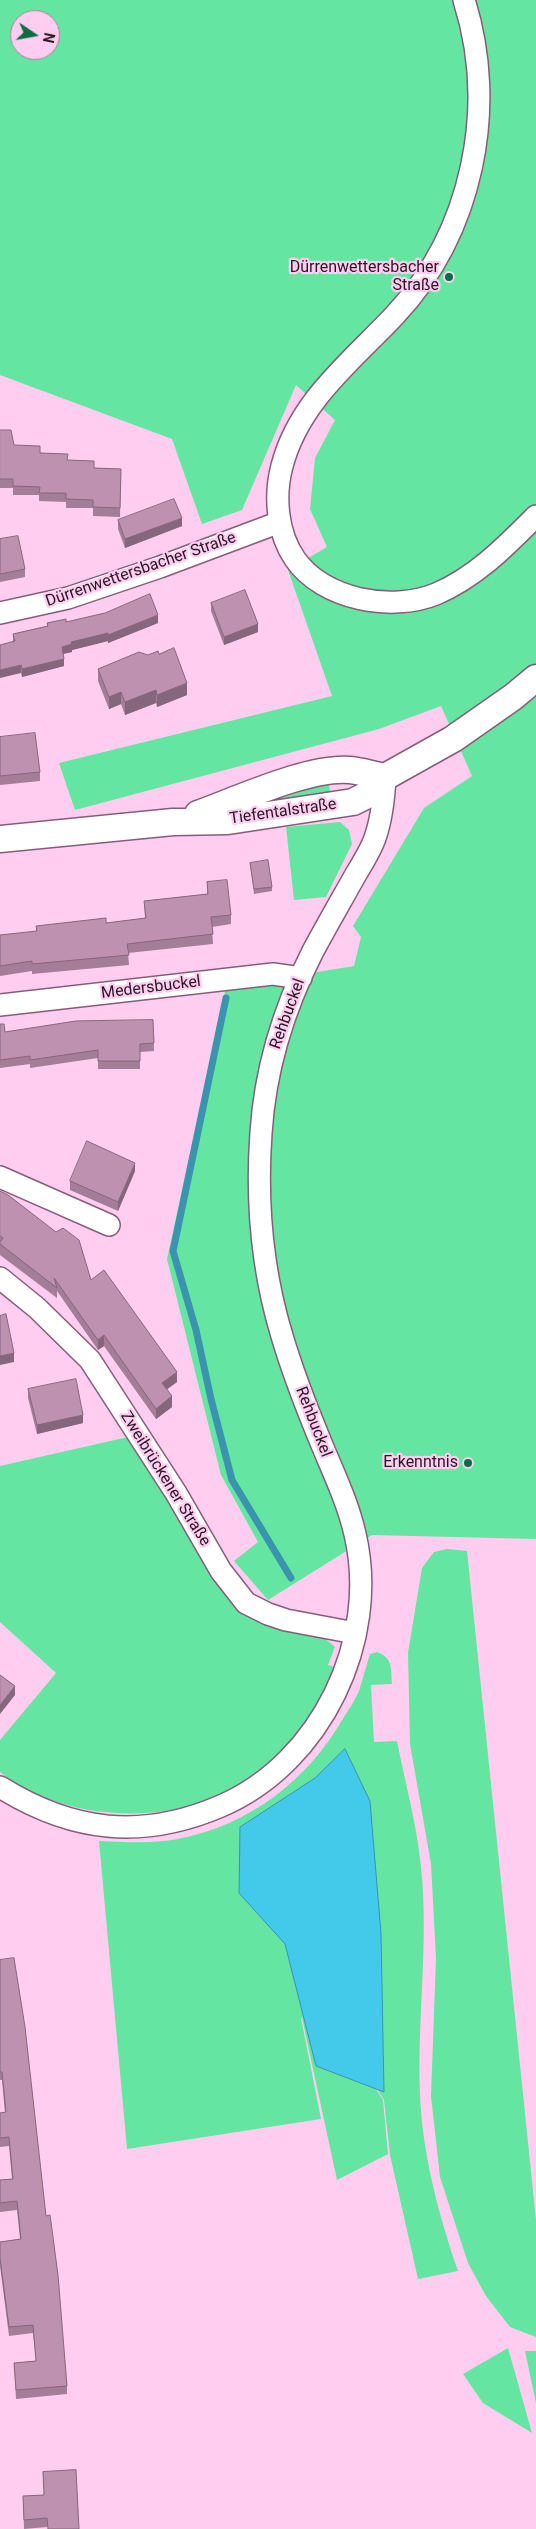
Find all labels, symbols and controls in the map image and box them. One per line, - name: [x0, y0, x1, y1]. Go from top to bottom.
- north arrow: [10, 10, 60, 60]
- text: N: [40, 31, 58, 44]
- place label: Dürrenwettersbacher Straße: [290, 258, 439, 296]
- marker: Dürrenwettersbacher Straße: [443, 271, 455, 283]
- street label: Dürrenwettersbacher Straße: [43, 528, 239, 612]
- street label: Tiefentalstraße: [228, 795, 338, 829]
- street label: Medersbuckel: [100, 972, 202, 1004]
- street label: Rehbuckel: [266, 976, 310, 1052]
- street label: Rehbuckel: [291, 1384, 335, 1460]
- street label: Zweibrückener Straße: [116, 1408, 214, 1550]
- place label: Erkenntnis: [383, 1453, 458, 1473]
- marker: Erkenntnis: [462, 1457, 474, 1469]

